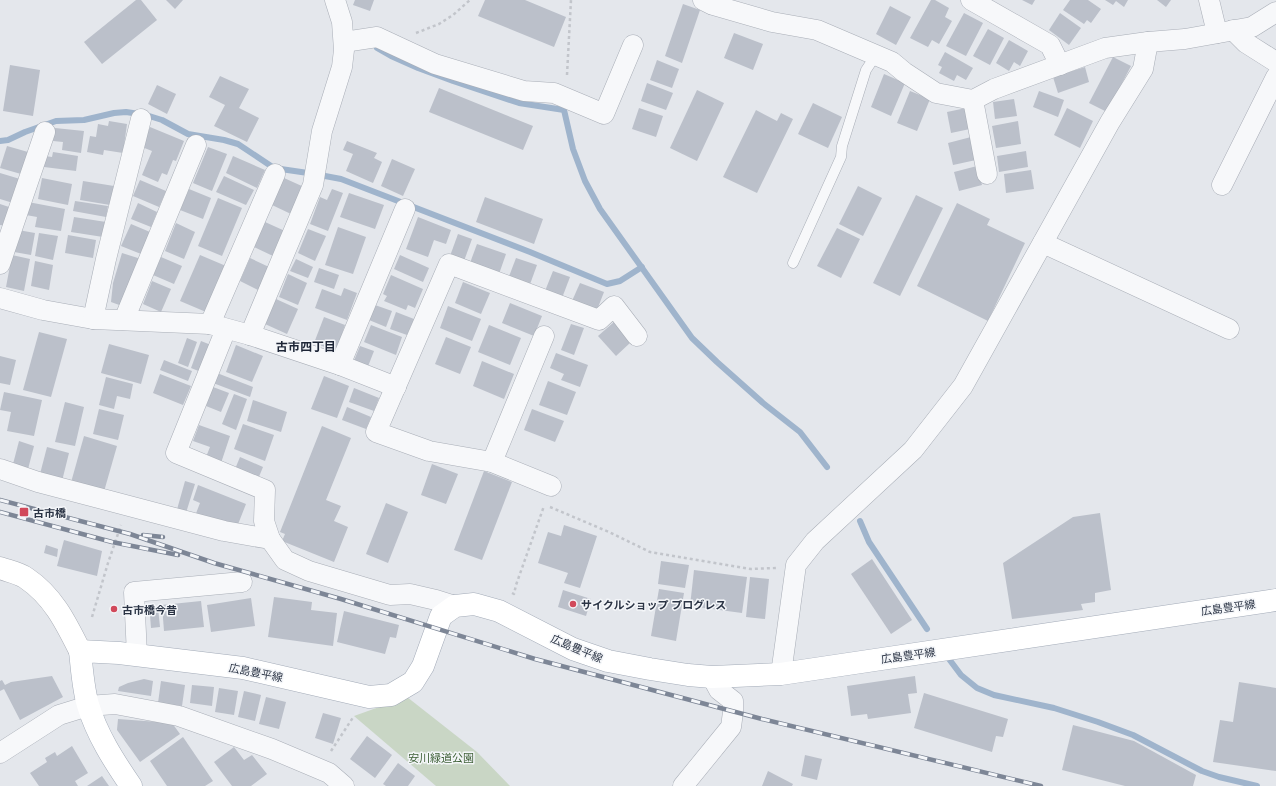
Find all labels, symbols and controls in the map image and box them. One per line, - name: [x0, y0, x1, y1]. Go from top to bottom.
- district label: 古市四丁目: [276, 339, 336, 354]
- marker: 古市橋: [18, 506, 30, 518]
- place label: 古市橋: [33, 506, 66, 519]
- street label: 広島豊平線: [1200, 597, 1256, 617]
- place label: サイクルショップ プログレス: [581, 598, 726, 611]
- marker: サイクルショップ プログレス: [568, 599, 578, 609]
- place label: 古市橋今昔: [122, 603, 177, 616]
- marker: 古市橋今昔: [109, 604, 119, 614]
- street label: 広島豊平線: [549, 631, 605, 665]
- street label: 広島豊平線: [880, 645, 936, 665]
- street label: 広島豊平線: [228, 660, 284, 684]
- park label: 安川緑道公園: [408, 751, 474, 764]

